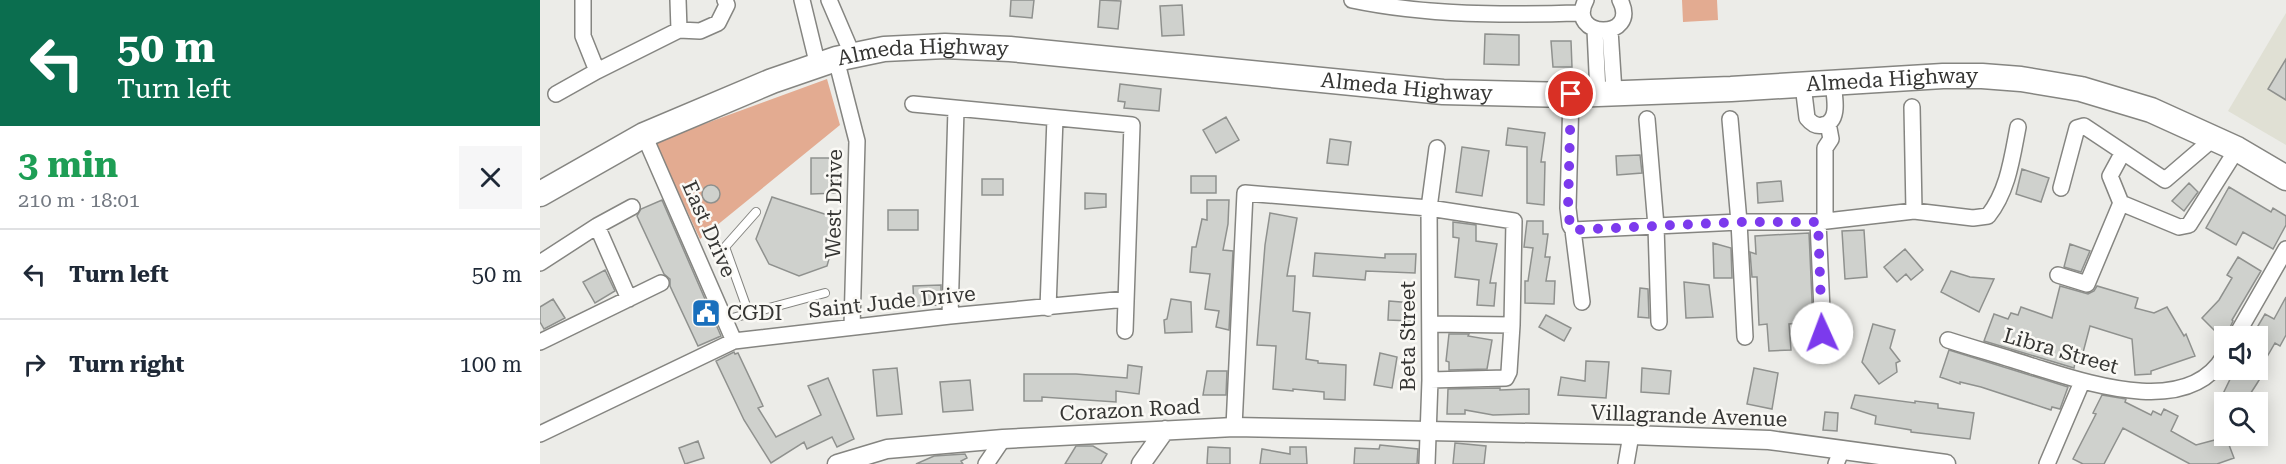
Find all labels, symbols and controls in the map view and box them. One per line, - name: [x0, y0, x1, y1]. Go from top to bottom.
- text: 50 m: [117, 23, 215, 72]
- icon: left: [18, 24, 96, 102]
- street label: Almeda Highway: [835, 34, 1010, 70]
- street label: Almeda Highway: [1805, 64, 1979, 96]
- street label: Almeda Highway: [1320, 68, 1494, 105]
- pin: [1545, 68, 1596, 119]
- text: Turn left: [117, 73, 231, 105]
- icon: arrive: [1554, 77, 1587, 110]
- text: 3 min: [18, 144, 118, 186]
- button: close: [459, 146, 522, 209]
- street label: West Drive: [821, 149, 847, 259]
- street label: East Drive: [677, 177, 741, 281]
- text: 210 m · 18:01: [18, 188, 140, 212]
- icon: left: [18, 258, 51, 291]
- text: Turn left: [69, 262, 169, 287]
- text: 50 m: [472, 262, 522, 287]
- street label: Saint Jude Drive: [807, 281, 977, 323]
- street label: Beta Street: [1396, 281, 1420, 391]
- public building icon: CGDI: [690, 297, 722, 329]
- place label: CGDI: [727, 301, 782, 325]
- position arrow: [1790, 301, 1854, 365]
- street label: Libra Street: [2001, 323, 2121, 379]
- map controls: [2214, 326, 2268, 446]
- button: sound: [2214, 326, 2268, 380]
- icon: right: [18, 348, 51, 381]
- text: Turn right: [69, 352, 184, 377]
- text: 100 m: [459, 352, 522, 377]
- button: search: [2214, 392, 2268, 446]
- street label: Corazon Road: [1059, 394, 1202, 426]
- street label: Villagrande Avenue: [1590, 401, 1788, 431]

